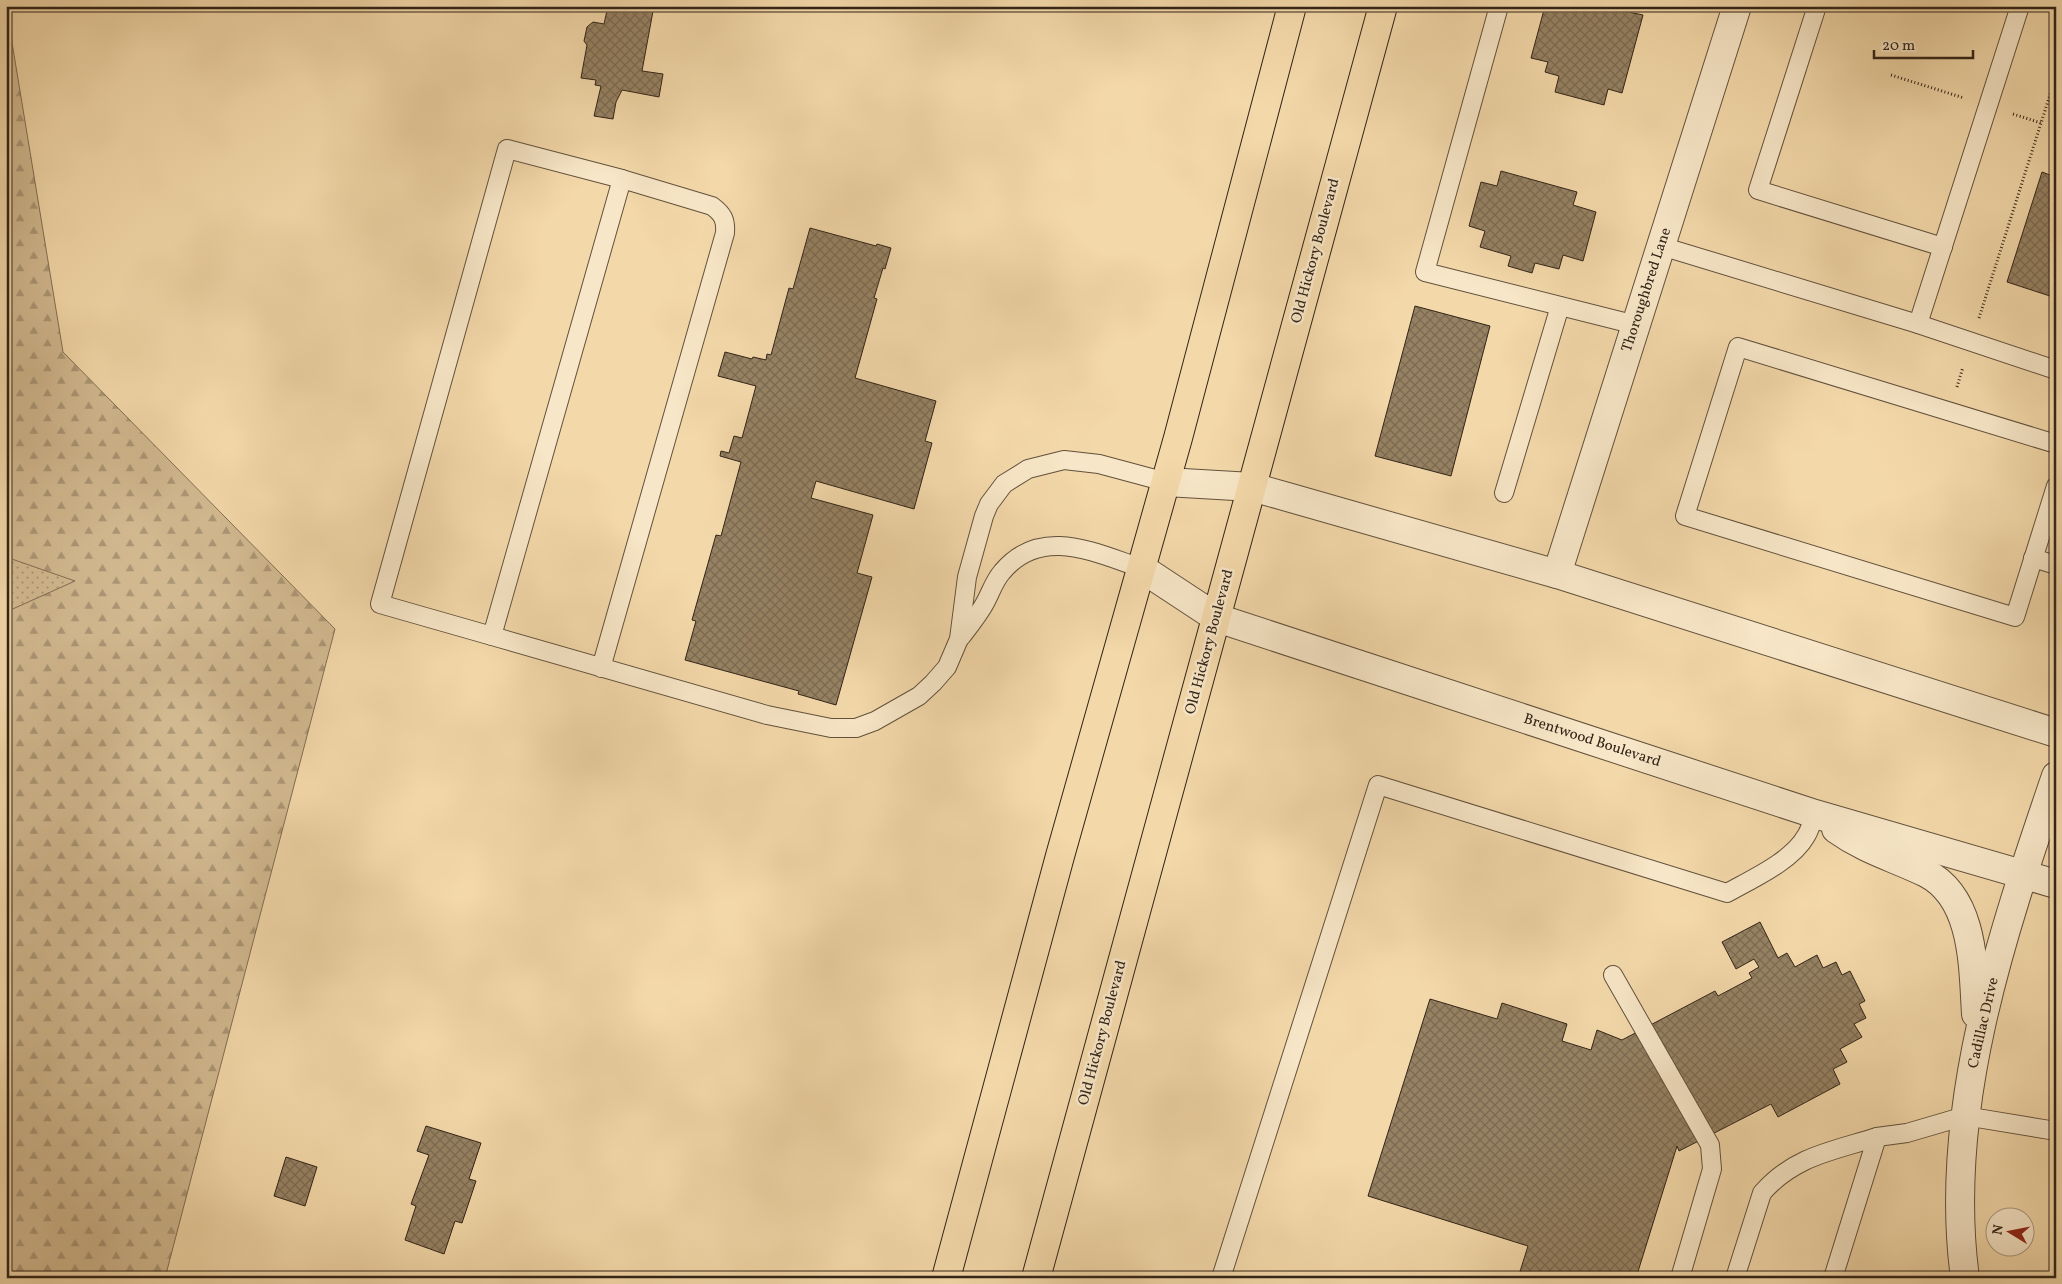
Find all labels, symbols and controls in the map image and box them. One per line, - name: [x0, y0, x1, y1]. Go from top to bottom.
- scale bar: [1874, 28, 1973, 60]
- text: 20 m: [1882, 36, 1915, 57]
- street label: Old Hickory Boulevard: [1287, 176, 1345, 326]
- street label: Thoroughbred Lane: [1617, 225, 1677, 355]
- street label: Old Hickory Boulevard: [1181, 567, 1239, 717]
- street label: Brentwood Boulevard: [1521, 709, 1663, 773]
- street label: Old Hickory Boulevard: [1074, 958, 1132, 1108]
- street label: Cadillac Drive: [1963, 975, 2005, 1071]
- north arrow: [1984, 1206, 2034, 1256]
- text: N: [1988, 1223, 2009, 1237]

